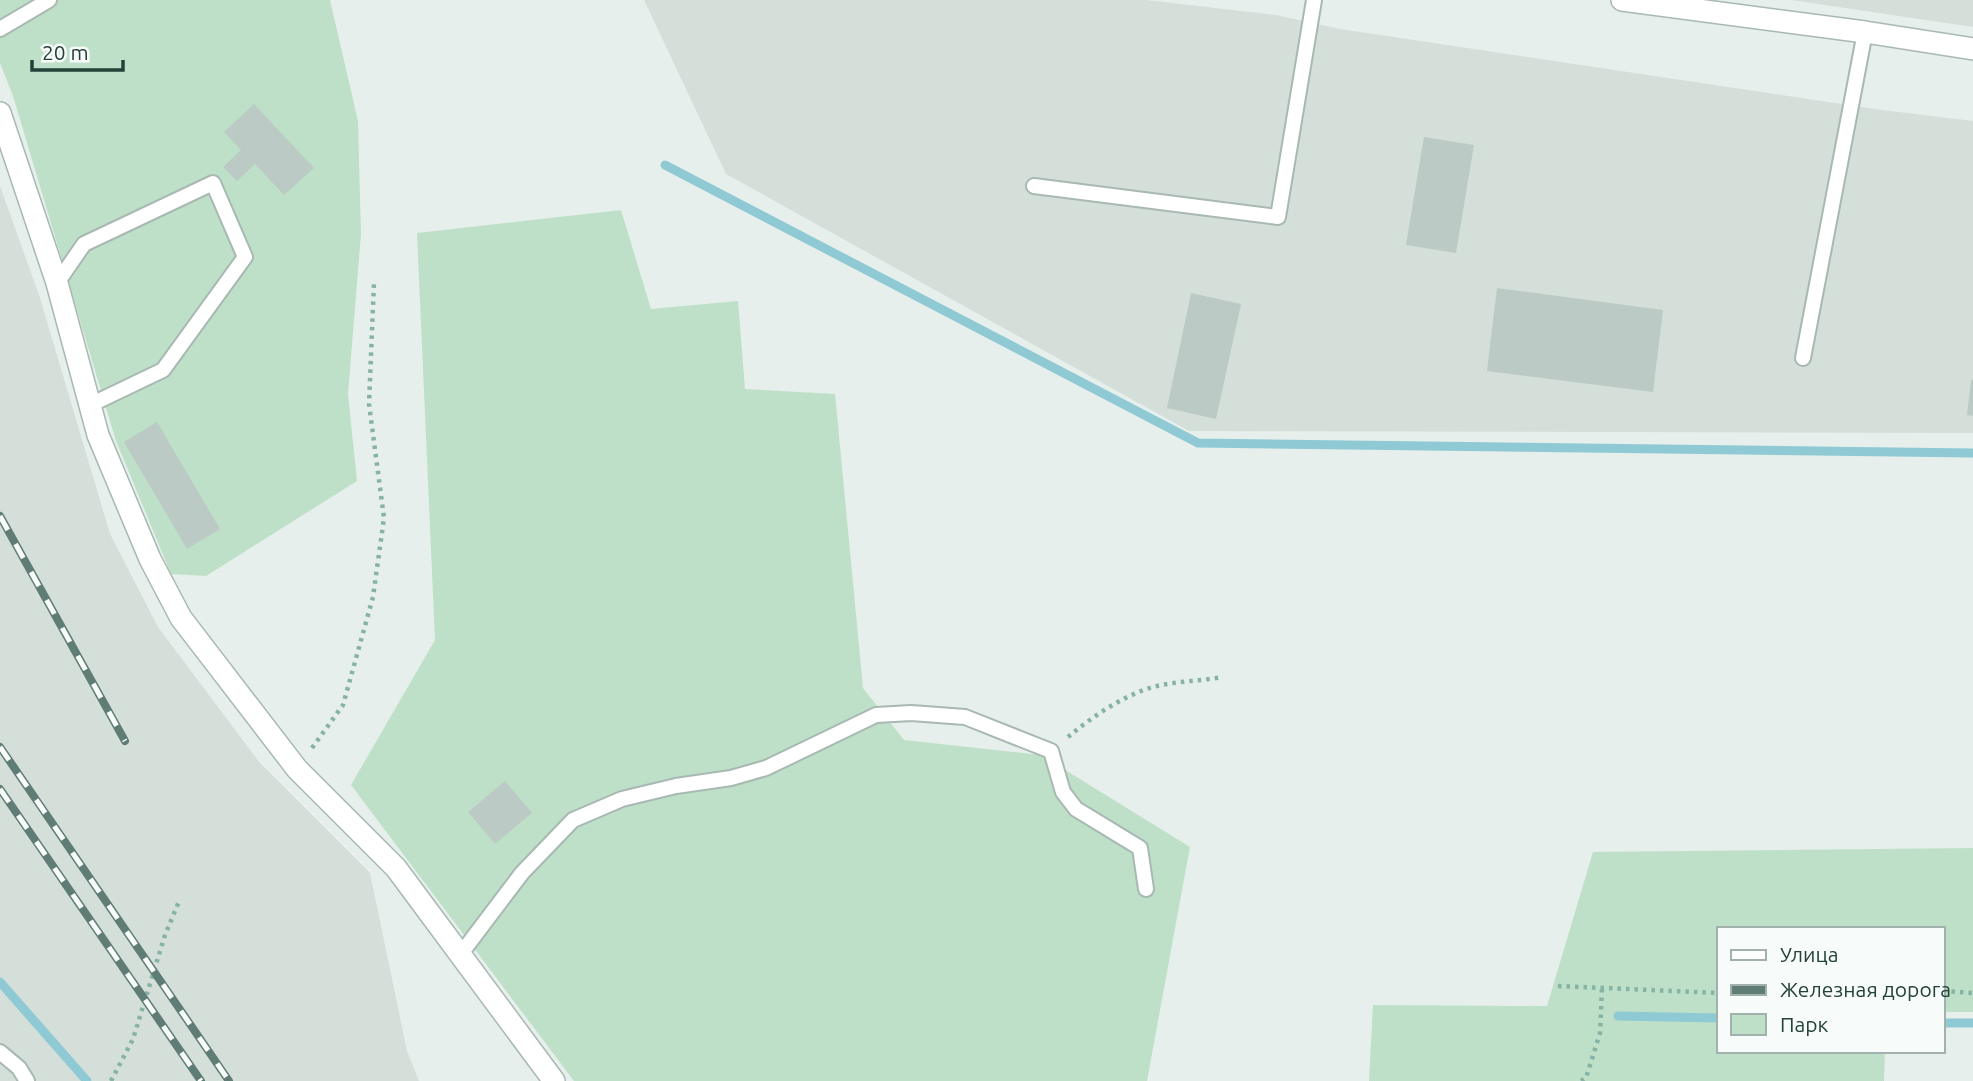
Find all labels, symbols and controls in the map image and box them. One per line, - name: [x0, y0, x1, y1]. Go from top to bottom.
- scale bar: [32, 28, 122, 72]
- text: 20 m: [42, 40, 89, 64]
- legend: [1717, 927, 1945, 1053]
- text: Улица: [1780, 942, 1838, 966]
- text: Железная дорога: [1780, 977, 1951, 1001]
- text: Парк: [1780, 1012, 1829, 1036]

